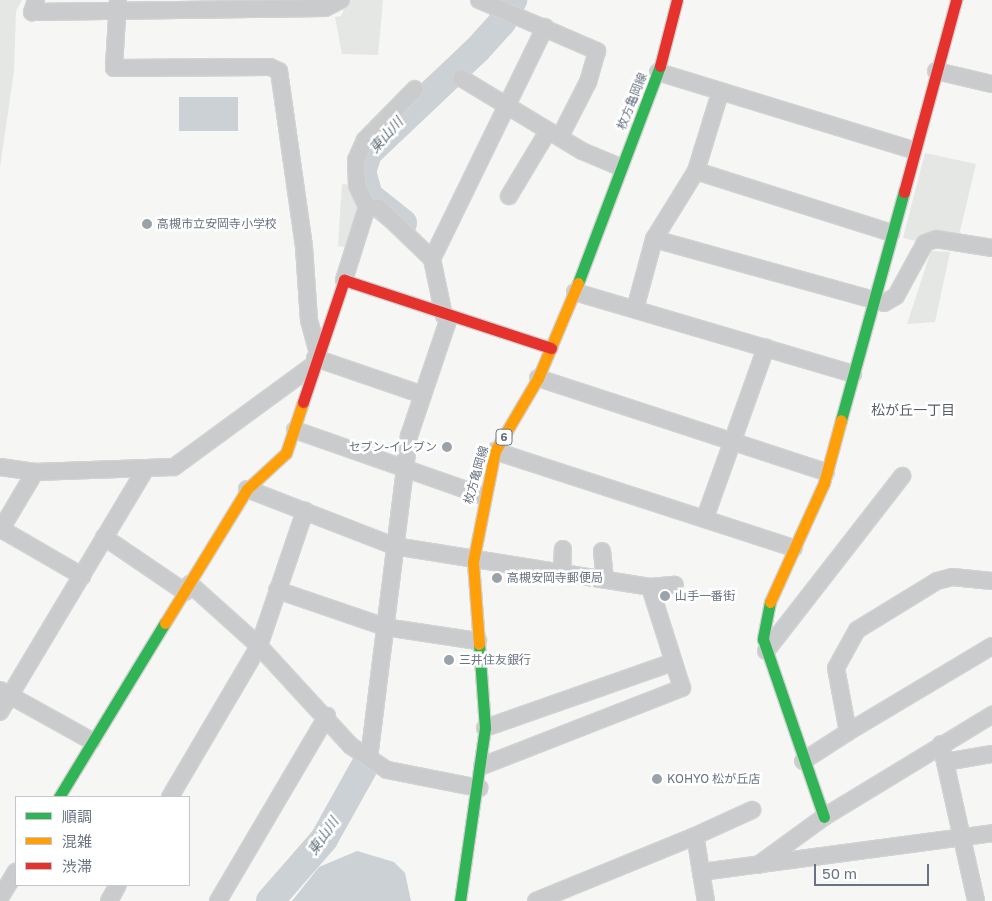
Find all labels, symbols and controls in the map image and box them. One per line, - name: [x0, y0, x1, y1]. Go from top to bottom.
- street label: 枚方亀岡線: [614, 70, 650, 132]
- water label: 東山川: [366, 114, 406, 156]
- place label: 高槻市立安岡寺小学校: [157, 217, 277, 231]
- marker: 高槻市立安岡寺小学校: [141, 218, 153, 230]
- district label: 松が丘一丁目: [871, 402, 955, 418]
- road number: 6: [495, 428, 513, 446]
- place label: セブン-イレブン: [348, 440, 437, 454]
- marker: セブン-イレブン: [441, 441, 453, 453]
- street label: 枚方亀岡線: [461, 444, 491, 506]
- place label: 高槻安岡寺郵便局: [507, 571, 603, 585]
- marker: 高槻安岡寺郵便局: [491, 572, 503, 584]
- place label: 山手一番街: [675, 589, 735, 603]
- marker: 山手一番街: [659, 590, 671, 602]
- place label: 三井住友銀行: [459, 653, 531, 667]
- marker: 三井住友銀行: [443, 654, 455, 666]
- place label: KOHYO 松が丘店: [667, 772, 760, 786]
- marker: KOHYO 松が丘店: [651, 773, 663, 785]
- legend: [15, 796, 190, 886]
- text: 順調: [62, 807, 92, 825]
- water label: 東山川: [304, 814, 342, 858]
- text: 混雑: [62, 832, 92, 850]
- scale bar: [817, 854, 932, 886]
- text: 渋滞: [62, 857, 92, 875]
- text: 50 m: [822, 864, 857, 882]

